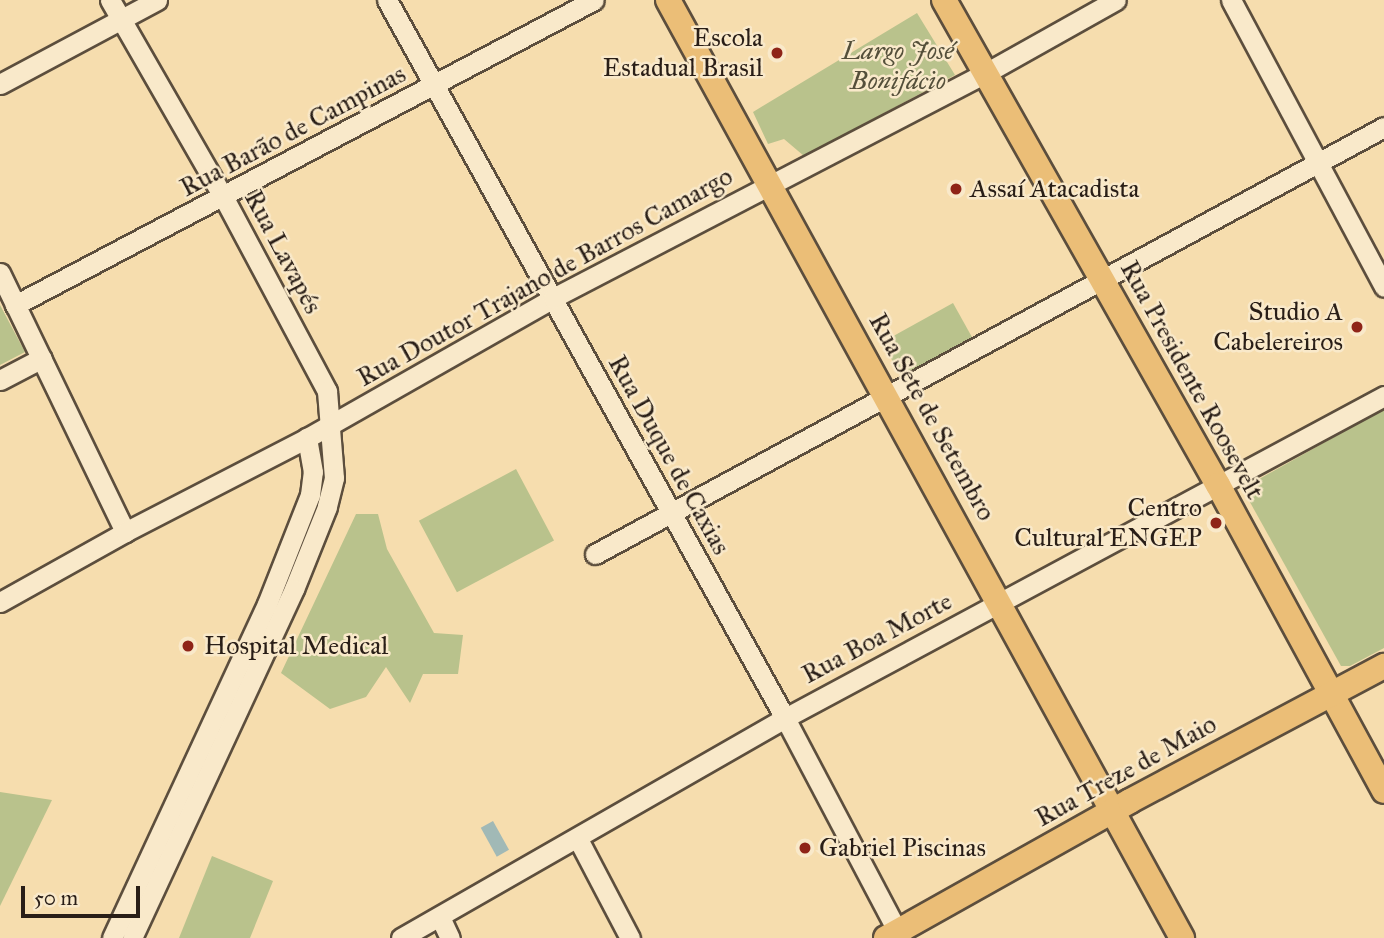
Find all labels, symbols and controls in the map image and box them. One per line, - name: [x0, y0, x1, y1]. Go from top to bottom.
- place label: Escola Estadual Brasil: [603, 22, 763, 84]
- park label: Largo José Bonifácio: [842, 35, 954, 96]
- marker: Escola Estadual Brasil: [769, 45, 785, 61]
- street label: Rua Barão de Campinas: [175, 58, 411, 204]
- street label: Rua Doutor Trajano de Barros Camargo: [352, 161, 738, 393]
- place label: Assaí Atacadista: [970, 173, 1139, 205]
- marker: Assaí Atacadista: [948, 181, 964, 197]
- street label: Rua Lavapés: [237, 185, 329, 319]
- street label: Rua Presidente Roosevelt: [1113, 255, 1271, 505]
- place label: Studio A Cabelereiros: [1213, 296, 1343, 358]
- street label: Rua Sete de Setembro: [862, 308, 1002, 526]
- marker: Studio A Cabelereiros: [1349, 319, 1365, 335]
- street label: Rua Duque de Caxias: [601, 350, 737, 560]
- place label: Centro Cultural ENGEP: [1014, 492, 1202, 554]
- marker: Centro Cultural ENGEP: [1208, 515, 1224, 531]
- street label: Rua Boa Morte: [797, 585, 957, 691]
- place label: Hospital Medical: [204, 630, 388, 662]
- marker: Hospital Medical: [178, 636, 198, 656]
- street label: Rua Treze de Maio: [1030, 708, 1222, 834]
- place label: Gabriel Piscinas: [819, 832, 986, 864]
- marker: Gabriel Piscinas: [797, 840, 813, 856]
- scale bar: [24, 872, 144, 916]
- text: 50 m: [34, 885, 78, 911]

